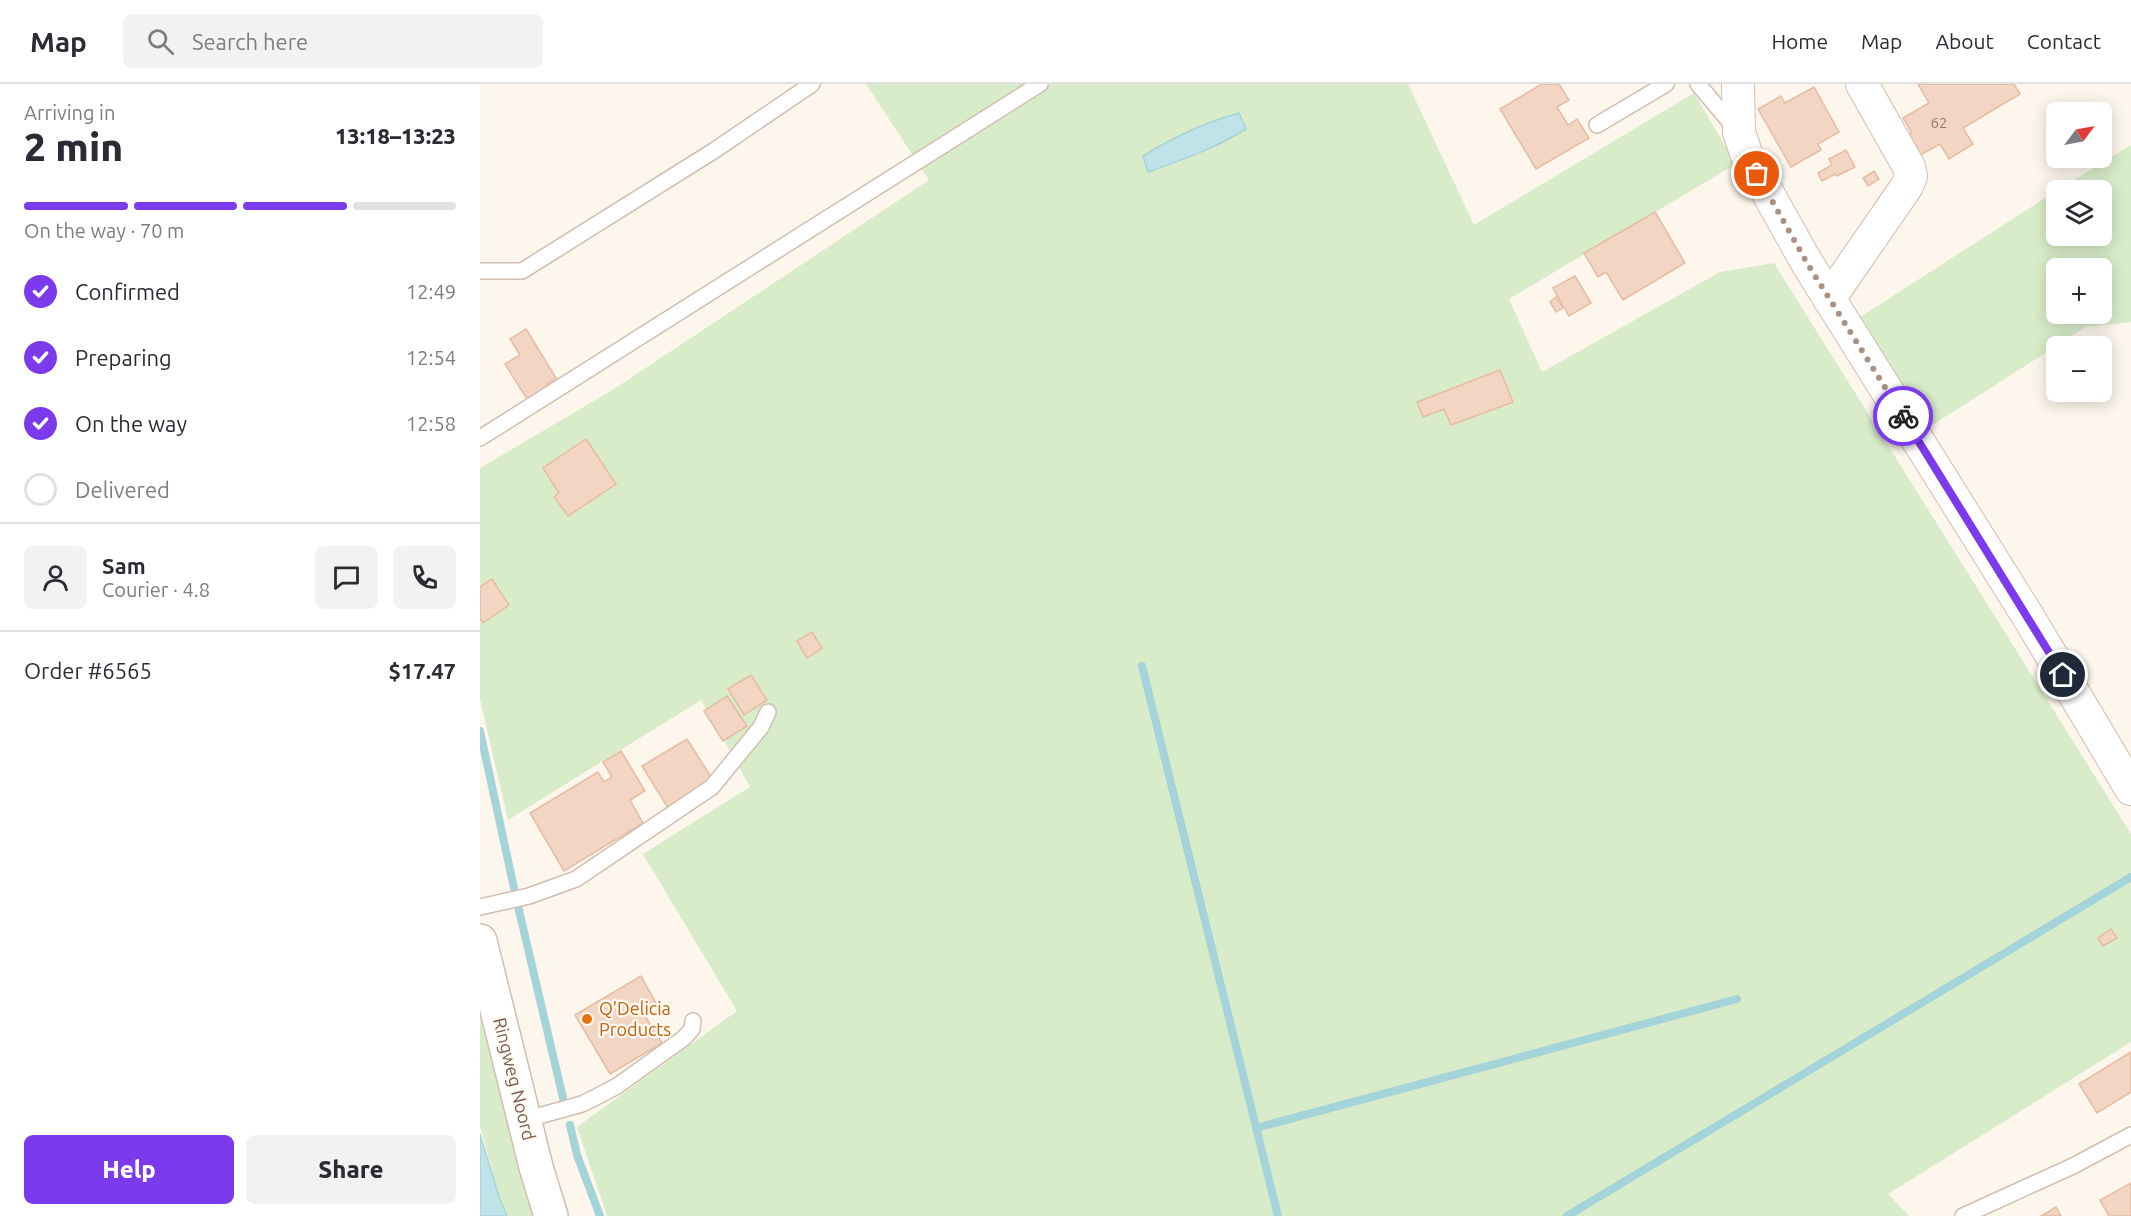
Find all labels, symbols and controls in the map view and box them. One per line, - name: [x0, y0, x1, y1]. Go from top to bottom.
- search box: [123, 14, 543, 68]
- icon: search: [144, 25, 177, 58]
- text: Map: [30, 26, 87, 57]
- text: Search here: [192, 29, 308, 54]
- text: Home: [1771, 29, 1828, 53]
- text: Map: [1861, 29, 1902, 53]
- text: About: [1935, 29, 1994, 53]
- text: Contact: [2027, 29, 2101, 53]
- text: Arriving in: [24, 101, 115, 124]
- north arrow: [2046, 102, 2112, 168]
- map controls: [2046, 102, 2112, 402]
- house number: 62: [1931, 114, 1947, 131]
- text: 13:18–13:23: [335, 123, 456, 148]
- text: 2 min: [24, 125, 123, 168]
- pin: [1731, 148, 1782, 199]
- icon: bag: [1740, 157, 1773, 190]
- button: layers: [2046, 180, 2112, 246]
- text: On the way · 70 m: [24, 219, 184, 242]
- button: +: [2046, 258, 2112, 324]
- icon: check: [24, 275, 57, 308]
- text: Confirmed: [75, 279, 180, 304]
- text: 12:49: [406, 280, 456, 303]
- button: −: [2046, 336, 2112, 402]
- icon: check: [24, 341, 57, 374]
- text: Preparing: [75, 345, 172, 370]
- text: 12:54: [406, 346, 456, 369]
- courier: [1873, 386, 1933, 446]
- icon: bike: [1887, 400, 1920, 433]
- icon: check: [24, 407, 57, 440]
- text: On the way: [75, 411, 187, 436]
- text: 12:58: [406, 412, 456, 435]
- text: Delivered: [75, 477, 170, 502]
- button: person: [24, 546, 87, 609]
- button: chat: [315, 546, 378, 609]
- button: phone: [393, 546, 456, 609]
- text: Sam: [102, 553, 146, 578]
- text: Courier · 4.8: [102, 578, 210, 601]
- pin: [2037, 649, 2088, 700]
- text: Order #6565: [24, 658, 152, 683]
- text: $17.47: [389, 658, 456, 683]
- icon: home: [2046, 658, 2079, 691]
- place label: Q'Delicia Products: [599, 998, 671, 1039]
- marker: Q'Delicia Products: [580, 1012, 594, 1026]
- street label: Ringweg Noord: [490, 1015, 540, 1142]
- button: Help: [24, 1135, 234, 1204]
- button: Share: [246, 1135, 456, 1204]

